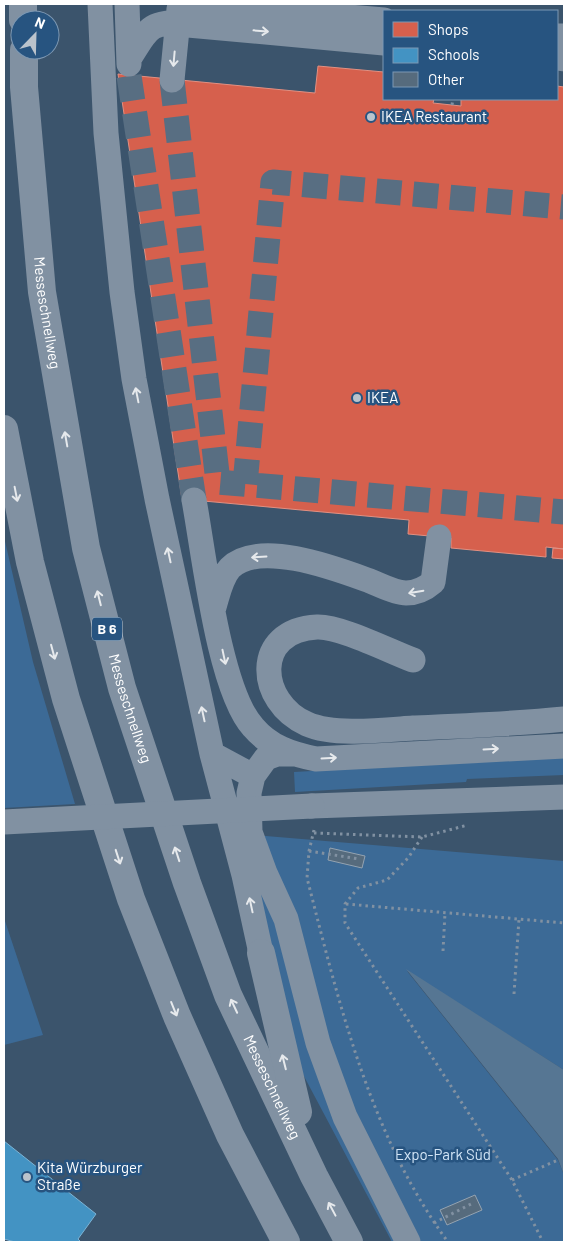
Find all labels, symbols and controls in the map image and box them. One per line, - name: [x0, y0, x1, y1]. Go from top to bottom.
- north arrow: [10, 10, 60, 60]
- legend: [383, 10, 558, 100]
- text: N: [33, 13, 48, 32]
- text: Shops: [428, 20, 468, 38]
- one-way arrow: [252, 27, 268, 36]
- text: Schools: [428, 45, 480, 63]
- one-way arrow: [169, 51, 179, 67]
- text: Other: [428, 70, 465, 88]
- place label: IKEA Restaurant: [381, 107, 487, 125]
- marker: IKEA Restaurant: [365, 111, 377, 123]
- street label: Messeschnellweg: [31, 256, 65, 370]
- one-way arrow: [132, 388, 142, 404]
- place label: IKEA: [367, 388, 398, 406]
- marker: IKEA: [351, 392, 363, 404]
- one-way arrow: [61, 431, 71, 447]
- one-way arrow: [12, 485, 22, 501]
- one-way arrow: [164, 547, 173, 563]
- one-way arrow: [252, 552, 268, 561]
- one-way arrow: [408, 587, 424, 597]
- one-way arrow: [94, 590, 103, 606]
- road number: B 6: [92, 618, 122, 640]
- one-way arrow: [49, 643, 59, 659]
- one-way arrow: [220, 649, 229, 665]
- street label: Messeschnellweg: [106, 652, 156, 765]
- one-way arrow: [198, 706, 207, 722]
- one-way arrow: [483, 745, 499, 754]
- one-way arrow: [320, 753, 337, 763]
- one-way arrow: [172, 846, 181, 862]
- one-way arrow: [113, 849, 123, 865]
- one-way arrow: [245, 898, 255, 914]
- one-way arrow: [228, 999, 238, 1014]
- one-way arrow: [170, 1001, 180, 1016]
- street label: Messeschnellweg: [240, 1032, 305, 1142]
- one-way arrow: [279, 1054, 288, 1070]
- park label: Expo-Park Süd: [395, 1145, 491, 1163]
- place label: Kita Würzburger Straße: [37, 1158, 143, 1193]
- marker: Kita Würzburger Straße: [21, 1171, 33, 1183]
- one-way arrow: [327, 1202, 337, 1217]

